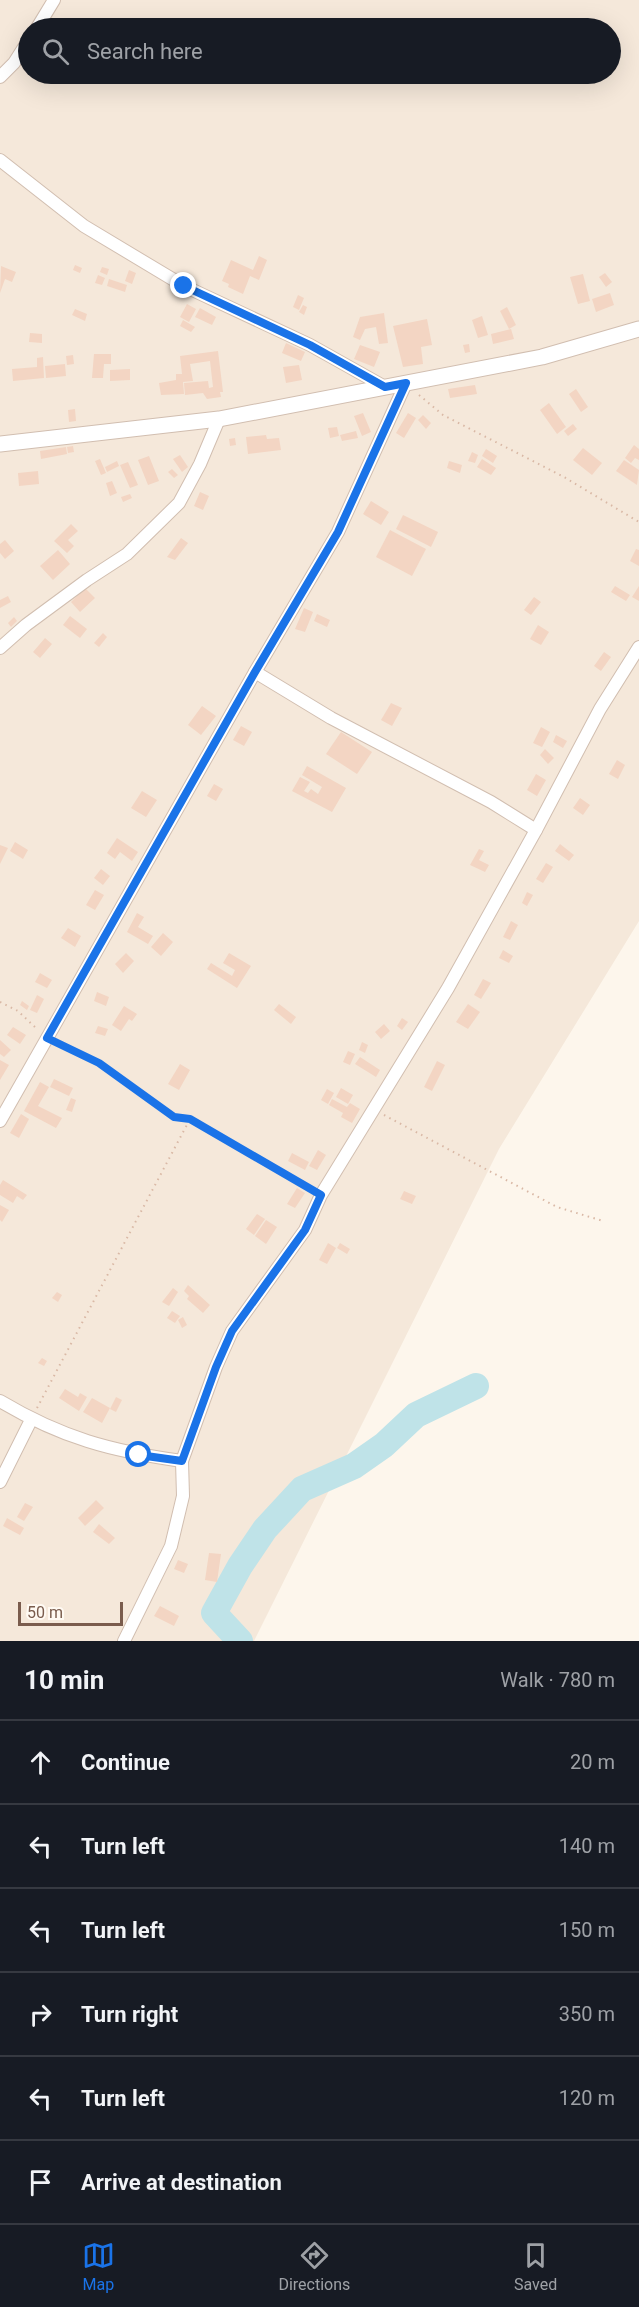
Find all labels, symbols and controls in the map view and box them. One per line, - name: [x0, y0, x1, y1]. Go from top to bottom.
- search box: [18, 18, 621, 84]
- icon: search: [39, 35, 72, 68]
- text: Search here: [87, 39, 203, 64]
- route end: [170, 272, 196, 298]
- route start: [125, 1441, 151, 1467]
- scale bar: [18, 1599, 123, 1626]
- text: 50 m: [27, 1603, 63, 1622]
- text: 10 min: [24, 1665, 104, 1695]
- text: Walk · 780 m: [500, 1668, 615, 1692]
- icon: ahead: [24, 1746, 57, 1779]
- text: Continue: [81, 1750, 170, 1775]
- text: 20 m: [570, 1750, 615, 1774]
- icon: left: [24, 1830, 57, 1863]
- text: Turn left: [81, 1834, 165, 1859]
- text: 140 m: [559, 1834, 615, 1858]
- icon: left: [24, 1914, 57, 1947]
- text: Turn left: [81, 1918, 165, 1943]
- text: 150 m: [559, 1918, 615, 1942]
- icon: right: [24, 1998, 57, 2031]
- text: Turn right: [81, 2002, 178, 2027]
- text: 350 m: [559, 2002, 615, 2026]
- icon: left: [24, 2082, 57, 2115]
- text: Turn left: [81, 2086, 165, 2111]
- text: 120 m: [559, 2086, 615, 2110]
- icon: arrive: [24, 2166, 57, 2199]
- text: Arrive at destination: [81, 2170, 282, 2195]
- tab: Map: [82, 2239, 115, 2294]
- tab: Directions: [278, 2239, 350, 2294]
- tab: Saved: [514, 2239, 557, 2294]

